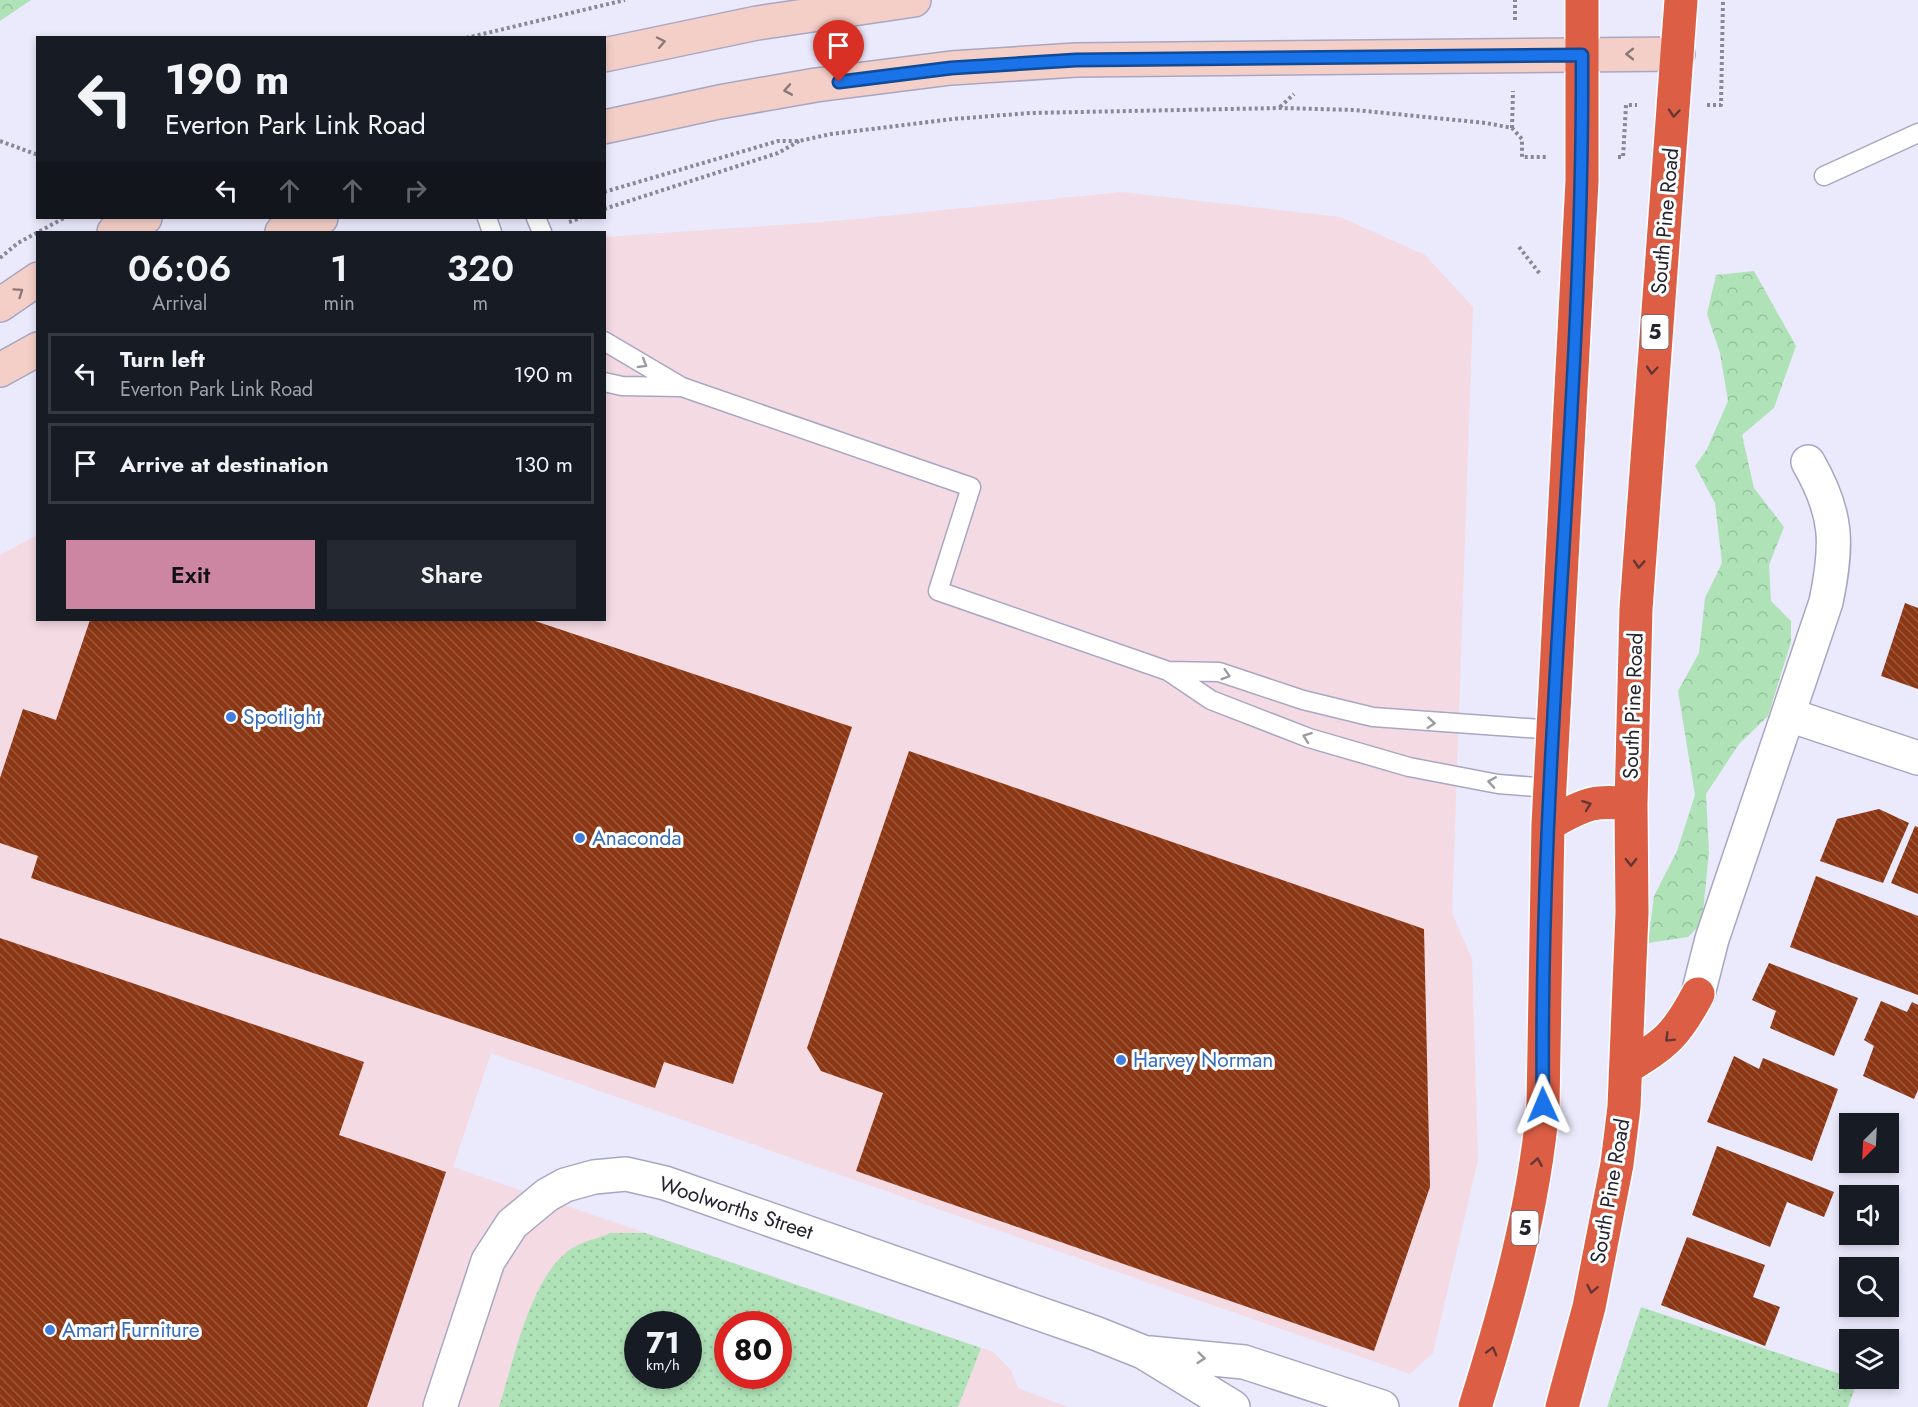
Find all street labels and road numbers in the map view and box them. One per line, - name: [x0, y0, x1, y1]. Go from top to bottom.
- street label: South Pine Road: [1644, 147, 1686, 295]
- road number: 5: [1642, 315, 1668, 349]
- street label: South Pine Road: [1615, 632, 1651, 780]
- street label: South Pine Road: [1582, 1116, 1638, 1266]
- street label: Woolworths Street: [655, 1169, 817, 1247]
- road number: 5: [1512, 1211, 1538, 1245]

